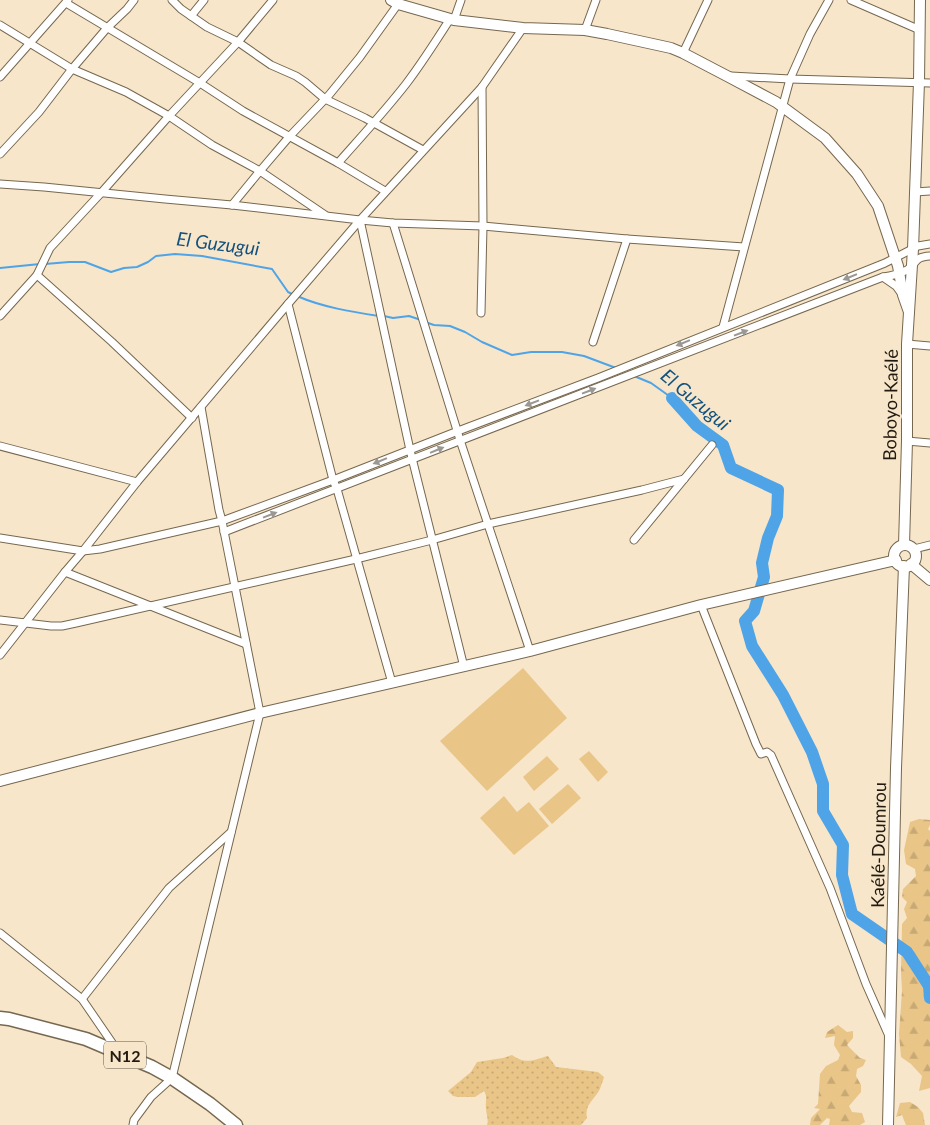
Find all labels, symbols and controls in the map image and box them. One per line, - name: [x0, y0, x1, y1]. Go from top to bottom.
- water label: El Guzugui: [175, 227, 261, 260]
- one-way arrow: [843, 273, 857, 281]
- one-way arrow: [733, 328, 748, 336]
- one-way arrow: [676, 340, 690, 348]
- street label: Boboyo-Kaélé: [878, 349, 902, 461]
- water label: El Guzugui: [657, 363, 736, 435]
- one-way arrow: [582, 387, 597, 395]
- one-way arrow: [524, 399, 539, 407]
- one-way arrow: [430, 445, 444, 453]
- one-way arrow: [373, 458, 387, 466]
- one-way arrow: [262, 511, 277, 518]
- street label: Kaélé-Doumrou: [866, 782, 890, 908]
- road number: N12: [104, 1042, 146, 1068]

